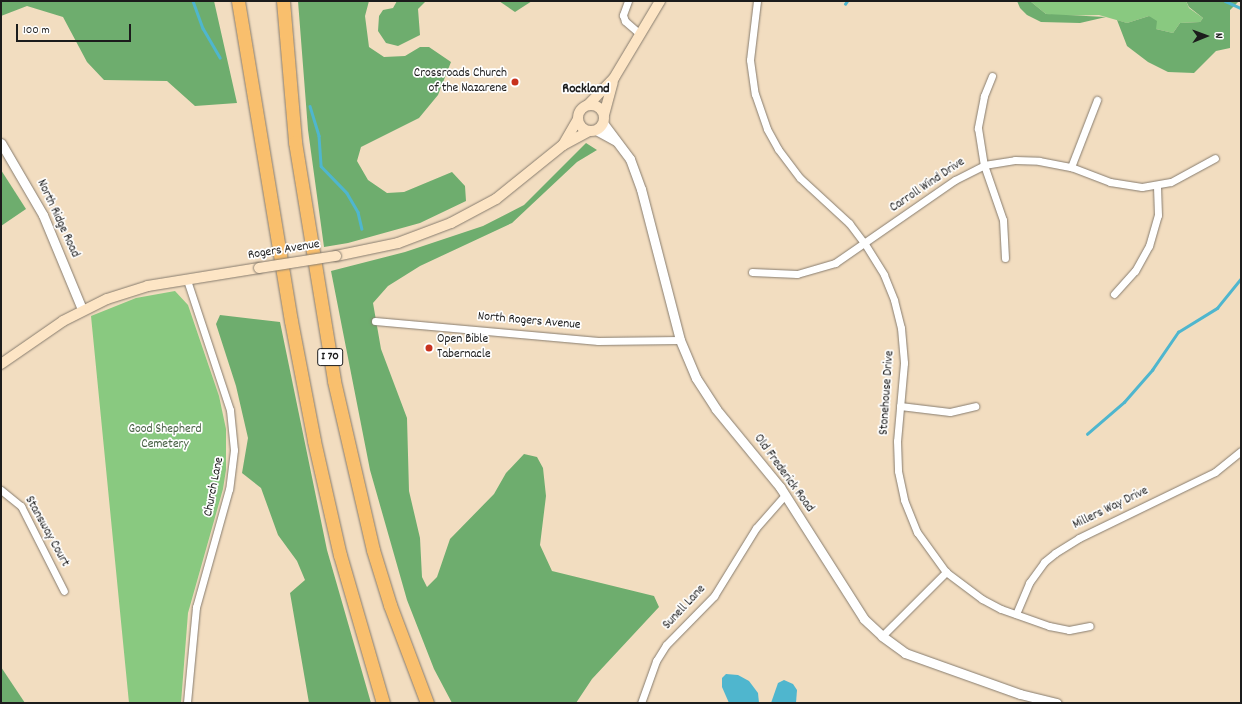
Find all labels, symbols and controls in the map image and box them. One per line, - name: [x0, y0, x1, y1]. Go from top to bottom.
- scale bar: [18, 16, 133, 42]
- north arrow: [1186, 16, 1226, 56]
- text: 100 m: [23, 22, 50, 39]
- text: N: [1210, 33, 1226, 39]
- place label: Crossroads Church of the Nazarene: [414, 67, 507, 98]
- marker: Crossroads Church of the Nazarene: [510, 77, 520, 87]
- district label: Rockland: [562, 81, 610, 97]
- street label: Carroll Wind Drive: [888, 155, 968, 217]
- street label: North Ridge Road: [32, 178, 82, 260]
- street label: Rogers Avenue: [247, 238, 321, 264]
- street label: North Rogers Avenue: [477, 310, 581, 334]
- place label: Open Bible Tabernacle: [437, 333, 491, 364]
- marker: Open Bible Tabernacle: [424, 343, 434, 353]
- road number: I 70: [317, 347, 343, 367]
- street label: Stonehouse Drive: [877, 350, 899, 436]
- park label: Good Shepherd Cemetery: [128, 423, 202, 454]
- street label: Old Frederick Road: [749, 432, 817, 516]
- street label: Church Lane: [202, 456, 228, 518]
- street label: Millers Way Drive: [1071, 484, 1151, 534]
- street label: Stansway Court: [20, 494, 72, 570]
- street label: Sunell Lane: [660, 582, 710, 634]

